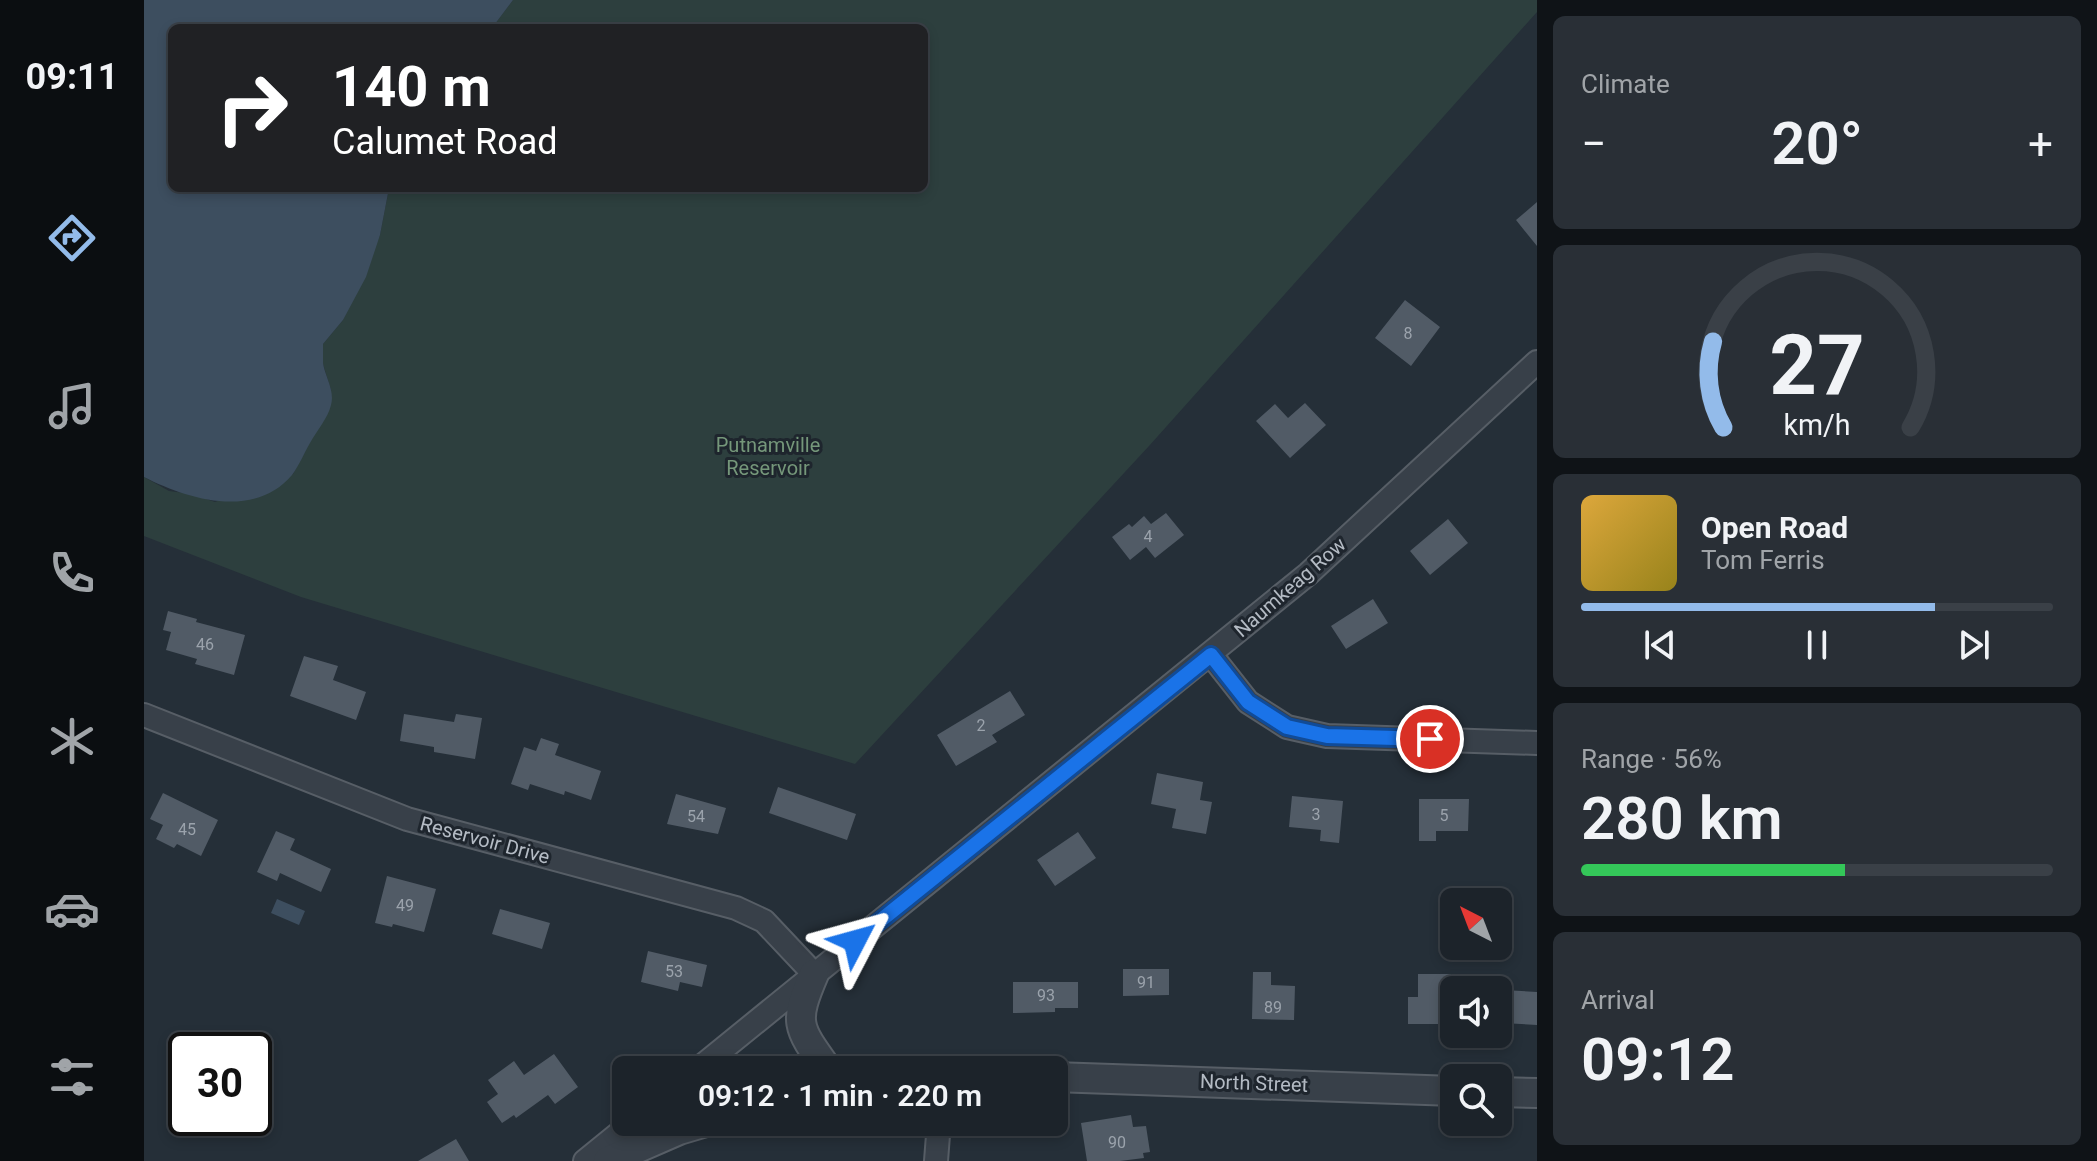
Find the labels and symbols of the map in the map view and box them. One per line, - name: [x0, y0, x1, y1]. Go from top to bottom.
- house number: 8: [1404, 324, 1413, 343]
- park label: Putnamville Reservoir: [716, 433, 820, 480]
- house number: 4: [1144, 527, 1153, 546]
- street label: Naumkeag Row: [1229, 532, 1351, 642]
- house number: 46: [196, 635, 214, 654]
- pin: [1396, 705, 1464, 773]
- house number: 2: [977, 716, 986, 735]
- house number: 3: [1312, 805, 1321, 824]
- house number: 5: [1440, 806, 1449, 825]
- house number: 54: [687, 807, 705, 826]
- street label: Reservoir Drive: [418, 811, 552, 869]
- house number: 45: [178, 820, 196, 839]
- north arrow: [1440, 888, 1512, 960]
- house number: 49: [396, 896, 414, 915]
- position arrow: [813, 899, 897, 983]
- house number: 53: [665, 962, 683, 981]
- house number: 91: [1137, 973, 1155, 992]
- house number: 93: [1037, 986, 1055, 1005]
- house number: 89: [1264, 998, 1282, 1017]
- speed limit sign: 30: [168, 1032, 272, 1136]
- street label: North Street: [1199, 1069, 1309, 1097]
- house number: 90: [1108, 1133, 1126, 1152]

